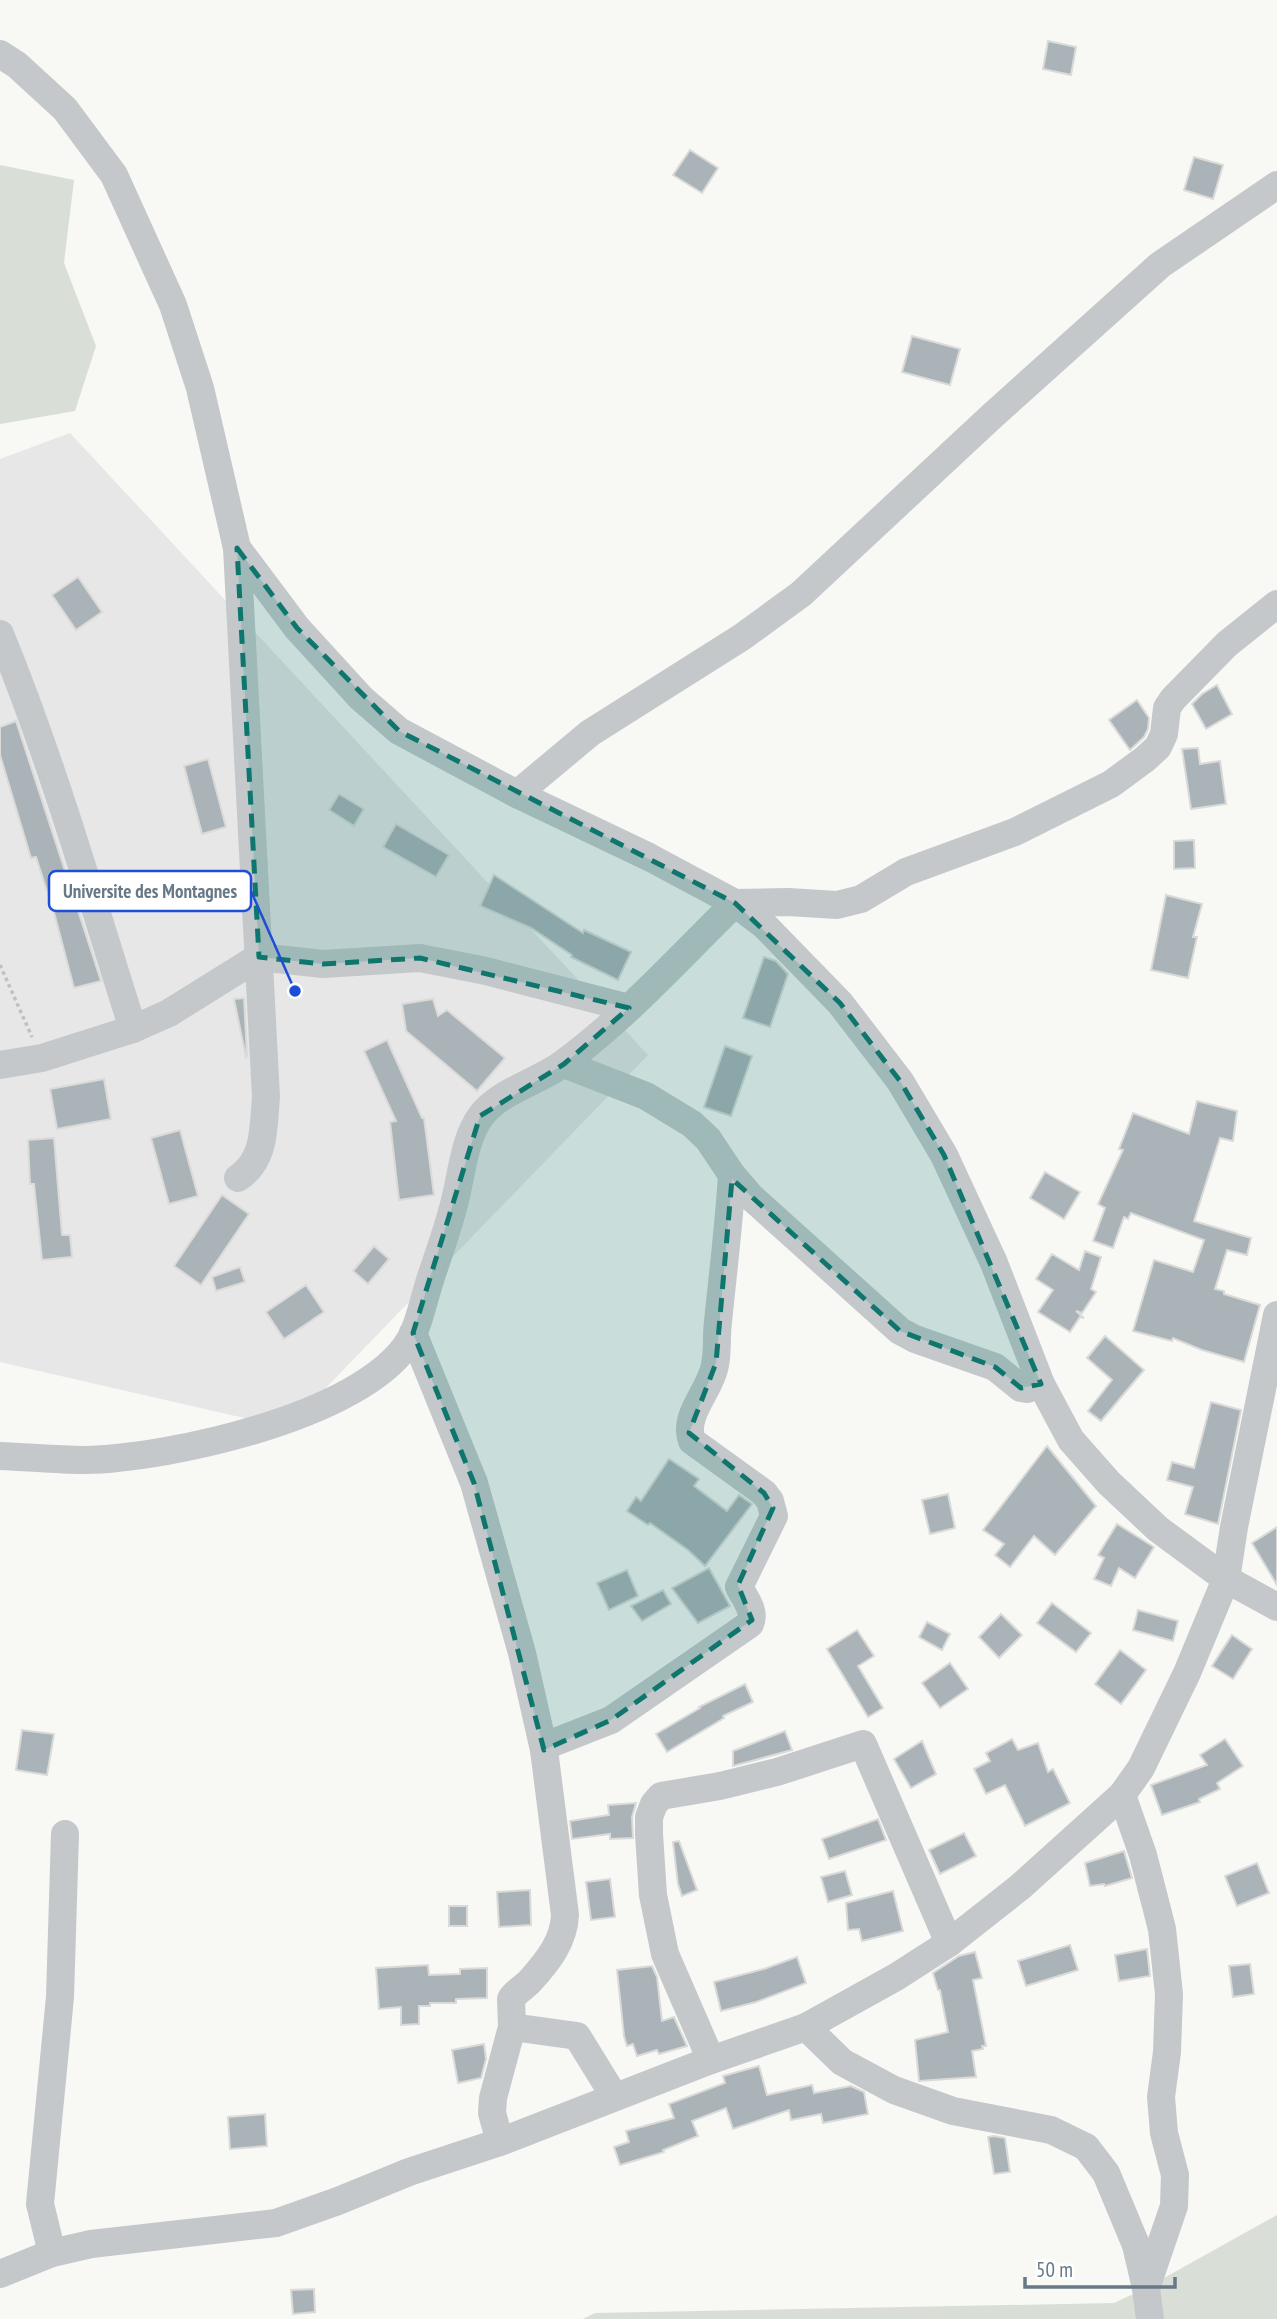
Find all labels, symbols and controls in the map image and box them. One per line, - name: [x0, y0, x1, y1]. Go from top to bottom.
- callout: Universite des Montagnes: [49, 871, 251, 911]
- text: Universite des Montagnes: [63, 879, 237, 903]
- scale bar: [1025, 2246, 1176, 2290]
- text: 50 m: [1036, 2256, 1073, 2283]

